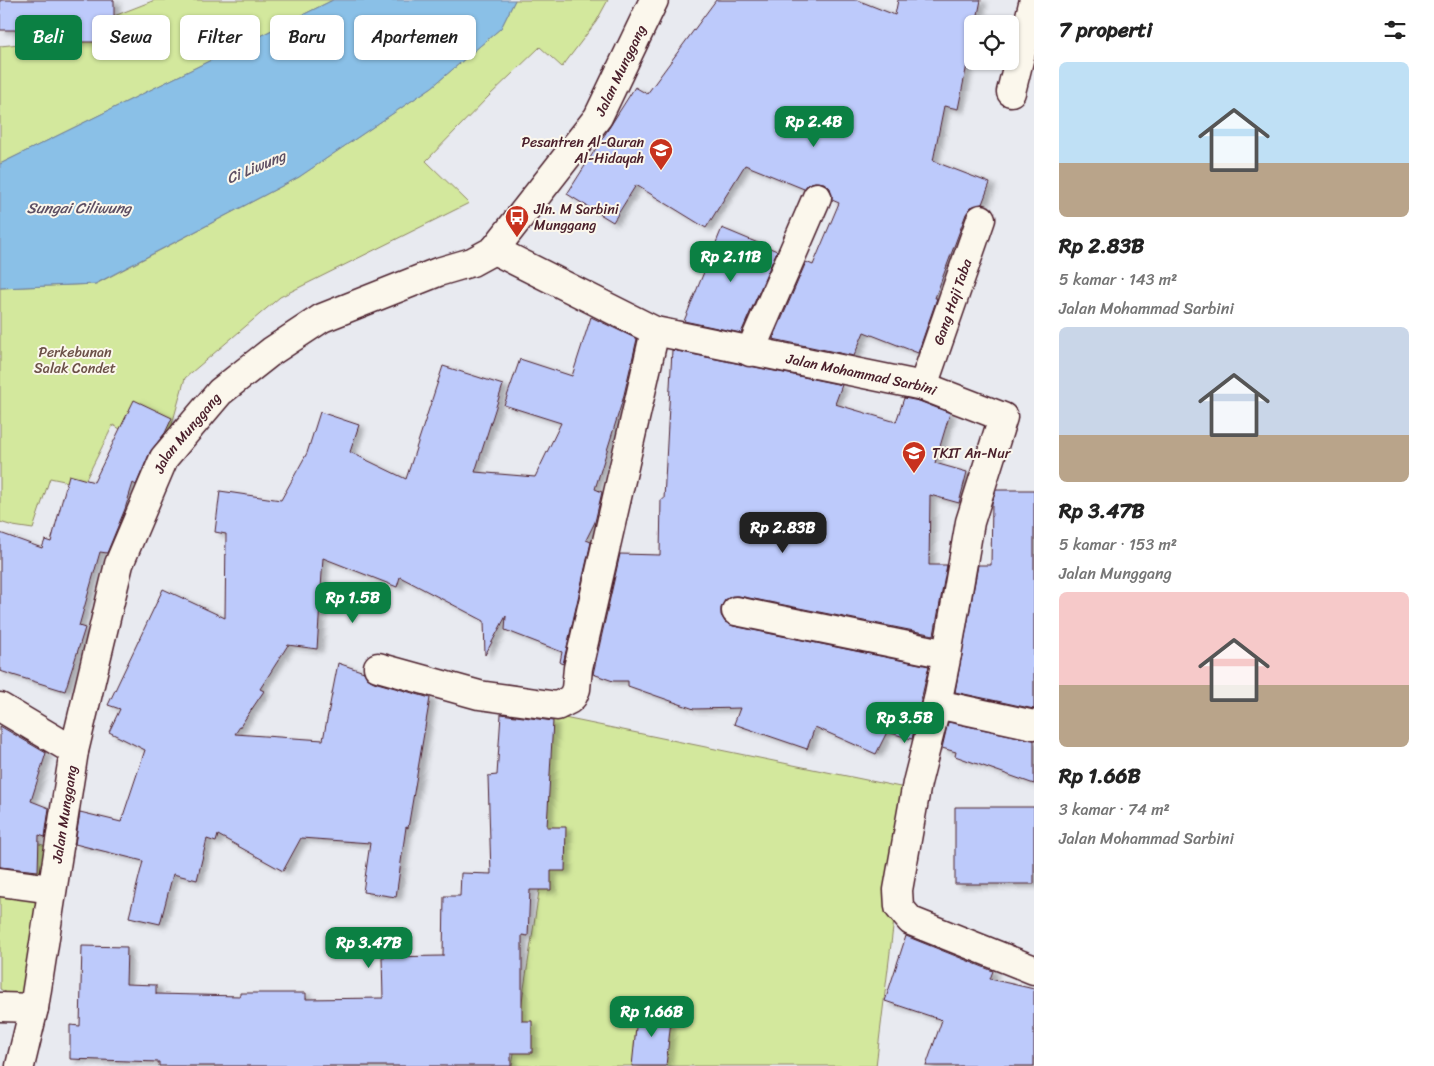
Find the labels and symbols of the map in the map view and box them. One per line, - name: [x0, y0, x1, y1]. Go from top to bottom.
- street label: Jalan Munggang: [587, 20, 653, 121]
- pin: Rp 2.4B: [768, 106, 860, 148]
- place label: Pesantren Al-Quran Al-Hidayah: [521, 130, 644, 171]
- school or university icon: Pesantren Al-Quran Al-Hidayah: [648, 137, 674, 171]
- water label: Ci Liwung: [222, 142, 291, 191]
- water label: Sungai Ciliwung: [27, 195, 133, 221]
- place label: Jln. M Sarbini Munggang: [533, 197, 620, 238]
- bus stop icon: Jln. M Sarbini Munggang: [504, 204, 530, 238]
- pin: Rp 2.11B: [679, 240, 783, 283]
- street label: Gang Haji Taba: [926, 254, 979, 349]
- park label: Perkebunan Salak Condet: [34, 340, 116, 381]
- street label: Jalan Mohammad Sarbini: [783, 346, 941, 403]
- street label: Jalan Munggang: [146, 387, 227, 478]
- school or university icon: TKIT An-Nur: [901, 440, 927, 474]
- place label: TKIT An-Nur: [932, 441, 1012, 466]
- pin: Rp 2.83B: [731, 512, 835, 554]
- pin: Rp 1.5B: [307, 582, 399, 624]
- pin: Rp 3.5B: [859, 702, 951, 744]
- street label: Jalan Munggang: [44, 763, 84, 866]
- pin: Rp 3.47B: [317, 926, 421, 969]
- pin: Rp 1.66B: [600, 996, 704, 1038]

